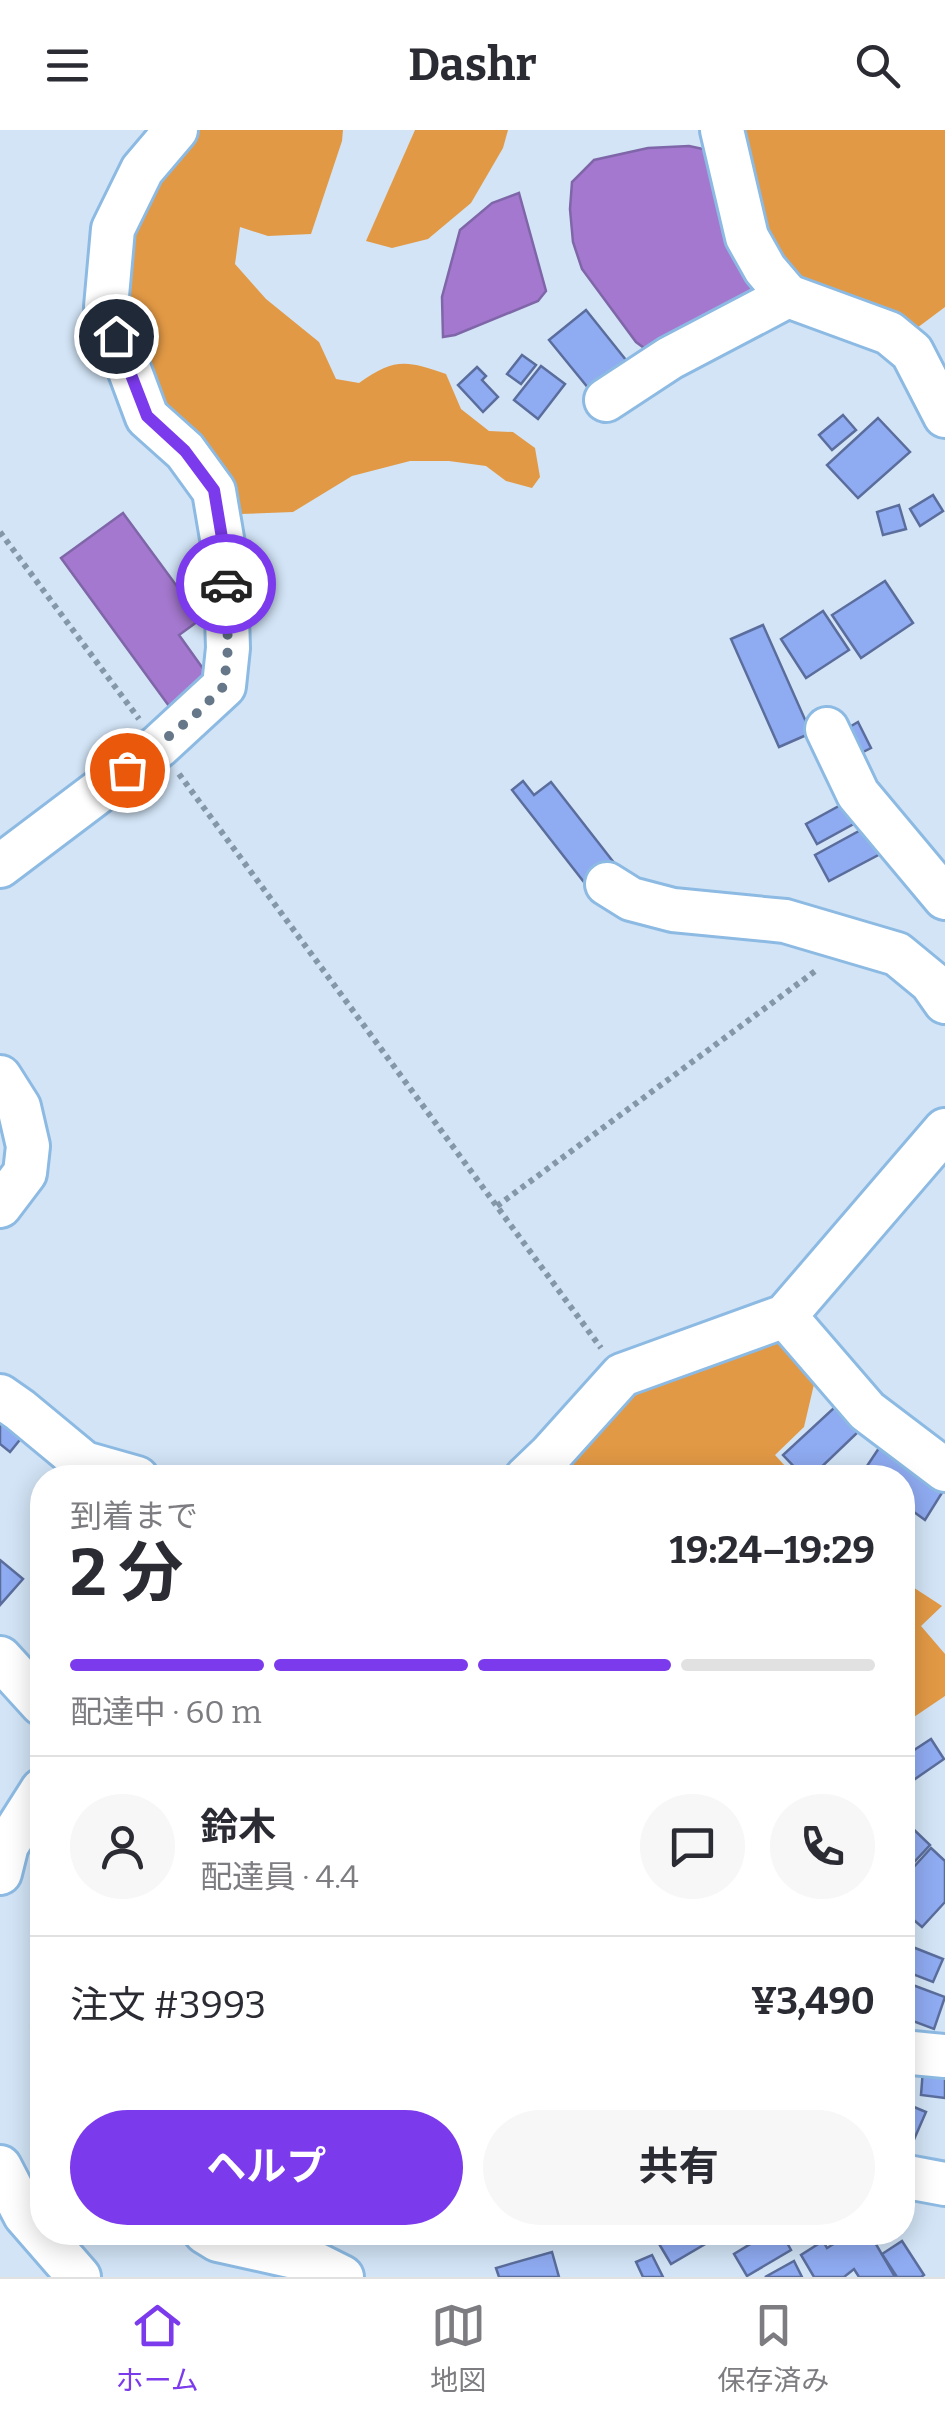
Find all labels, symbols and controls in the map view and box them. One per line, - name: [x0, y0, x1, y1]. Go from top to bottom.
- icon: menu: [40, 38, 95, 93]
- text: Dashr: [408, 38, 537, 92]
- icon: search: [850, 38, 905, 93]
- pin: [74, 294, 159, 379]
- icon: home: [89, 309, 144, 364]
- courier: [176, 534, 276, 634]
- icon: car: [199, 557, 254, 612]
- pin: [85, 728, 170, 813]
- icon: bag: [100, 743, 155, 798]
- text: 到着まで: [70, 1497, 198, 1535]
- text: 19:24–19:29: [670, 1527, 875, 1573]
- text: 2 分: [70, 1534, 183, 1612]
- text: 配達中 · 60 m: [70, 1693, 262, 1731]
- button: person: [70, 1794, 175, 1899]
- button: chat: [640, 1794, 745, 1899]
- button: phone: [770, 1794, 875, 1899]
- text: 鈴木: [200, 1804, 276, 1850]
- text: 配達員 · 4.4: [200, 1858, 359, 1896]
- text: ¥3,490: [751, 1978, 875, 2024]
- text: 注文 #3993: [70, 1982, 266, 2028]
- button: ヘルプ: [70, 2110, 463, 2225]
- button: 共有: [483, 2110, 875, 2225]
- tab: ホーム: [116, 2298, 199, 2398]
- tab: 地図: [430, 2298, 486, 2398]
- tab: 保存済み: [717, 2298, 829, 2398]

